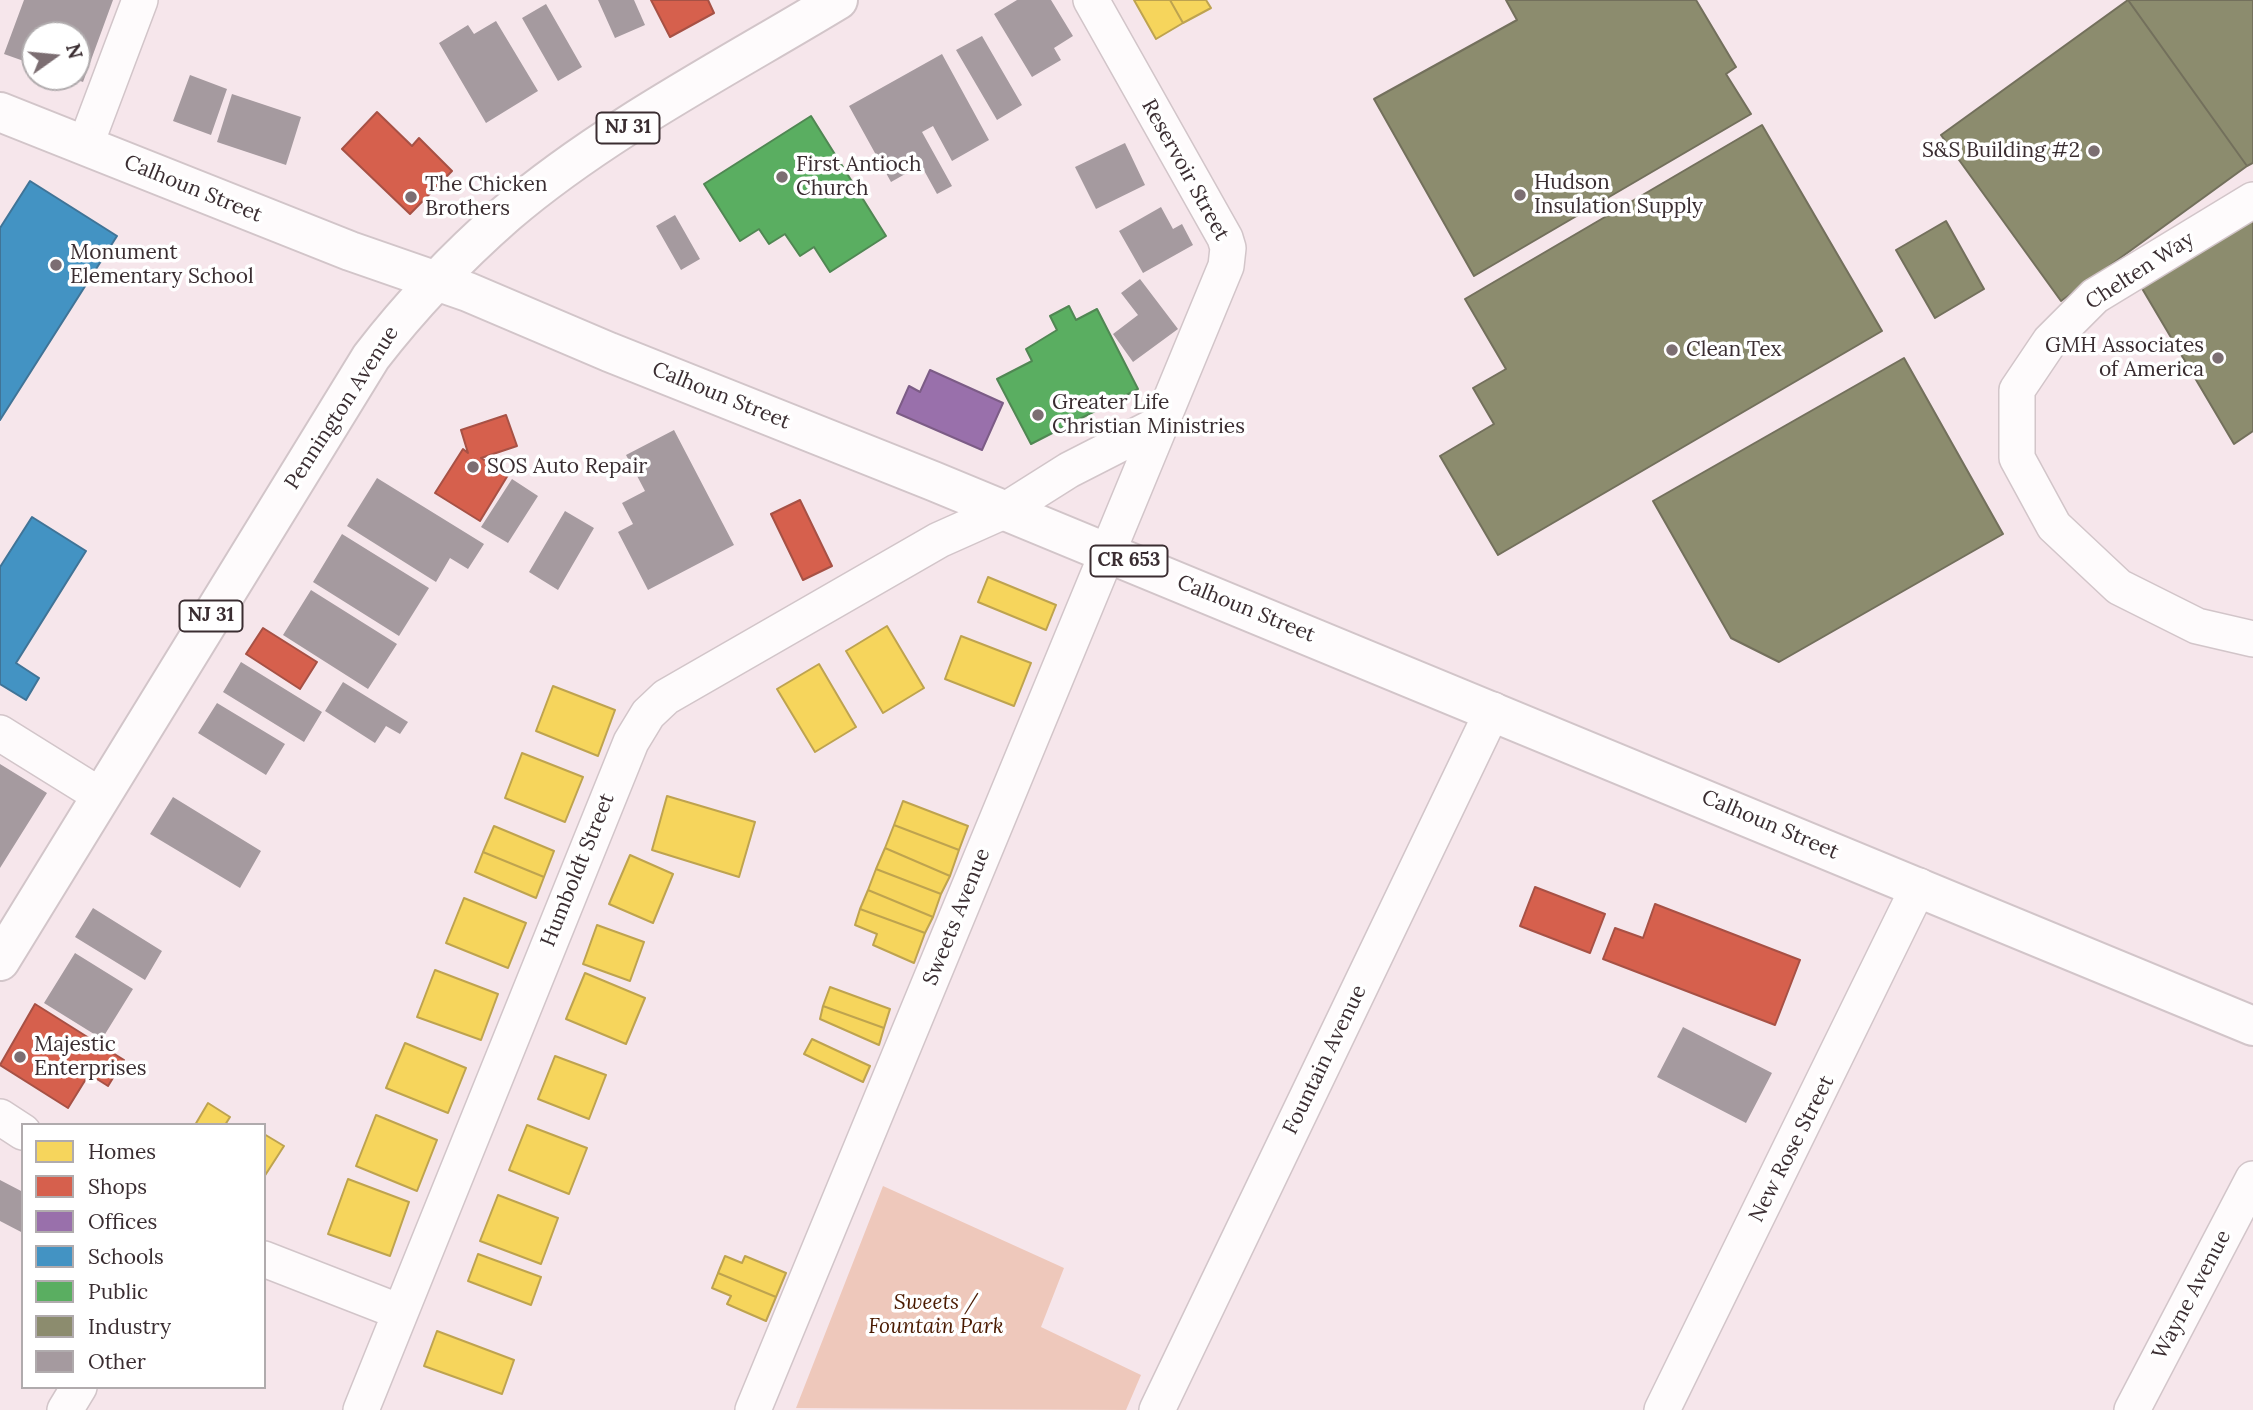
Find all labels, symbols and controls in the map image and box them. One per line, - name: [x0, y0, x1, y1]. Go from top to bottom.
- north arrow: [21, 21, 91, 91]
- text: N: [61, 41, 88, 61]
- street label: Reservoir Street: [1136, 95, 1234, 245]
- road number: NJ 31: [596, 112, 660, 144]
- place label: S&S Building #2: [1922, 138, 2080, 164]
- marker: S&S Building #2: [2086, 143, 2102, 159]
- street label: Calhoun Street: [120, 150, 266, 228]
- place label: First Antioch Church: [796, 152, 922, 202]
- marker: First Antioch Church: [774, 169, 790, 185]
- place label: Hudson Insulation Supply: [1534, 170, 1703, 220]
- place label: The Chicken Brothers: [425, 172, 548, 222]
- marker: Hudson Insulation Supply: [1512, 187, 1528, 203]
- marker: The Chicken Brothers: [403, 189, 419, 205]
- street label: Chelten Way: [2081, 227, 2199, 315]
- place label: Monument Elementary School: [70, 240, 254, 290]
- marker: Monument Elementary School: [48, 257, 64, 273]
- street label: Pennington Avenue: [280, 322, 404, 494]
- place label: GMH Associates of America: [2045, 333, 2204, 383]
- place label: Clean Tex: [1686, 337, 1782, 363]
- marker: Clean Tex: [1664, 342, 1680, 358]
- marker: GMH Associates of America: [2210, 350, 2226, 366]
- street label: Calhoun Street: [648, 357, 794, 435]
- place label: Greater Life Christian Ministries: [1052, 390, 1245, 440]
- marker: Greater Life Christian Ministries: [1030, 407, 1046, 423]
- place label: SOS Auto Repair: [487, 454, 647, 480]
- marker: SOS Auto Repair: [465, 459, 481, 475]
- road number: CR 653: [1090, 546, 1168, 576]
- street label: Calhoun Street: [1173, 570, 1319, 648]
- road number: NJ 31: [180, 600, 242, 632]
- street label: Calhoun Street: [1698, 785, 1842, 865]
- street label: Humboldt Street: [536, 790, 620, 950]
- street label: Sweets Avenue: [918, 845, 996, 989]
- street label: Fountain Avenue: [1278, 981, 1372, 1139]
- place label: Majestic Enterprises: [34, 1032, 147, 1082]
- marker: Majestic Enterprises: [12, 1049, 28, 1065]
- street label: New Rose Street: [1744, 1072, 1840, 1226]
- legend: [21, 1123, 266, 1389]
- text: Homes: [88, 1138, 156, 1165]
- text: Shops: [88, 1173, 147, 1200]
- text: Offices: [88, 1208, 157, 1235]
- street label: Wayne Avenue: [2147, 1226, 2237, 1364]
- text: Schools: [88, 1243, 164, 1270]
- text: Public: [88, 1278, 148, 1305]
- park label: Sweets / Fountain Park: [868, 1290, 1004, 1340]
- text: Industry: [88, 1313, 171, 1340]
- text: Other: [88, 1348, 146, 1375]

